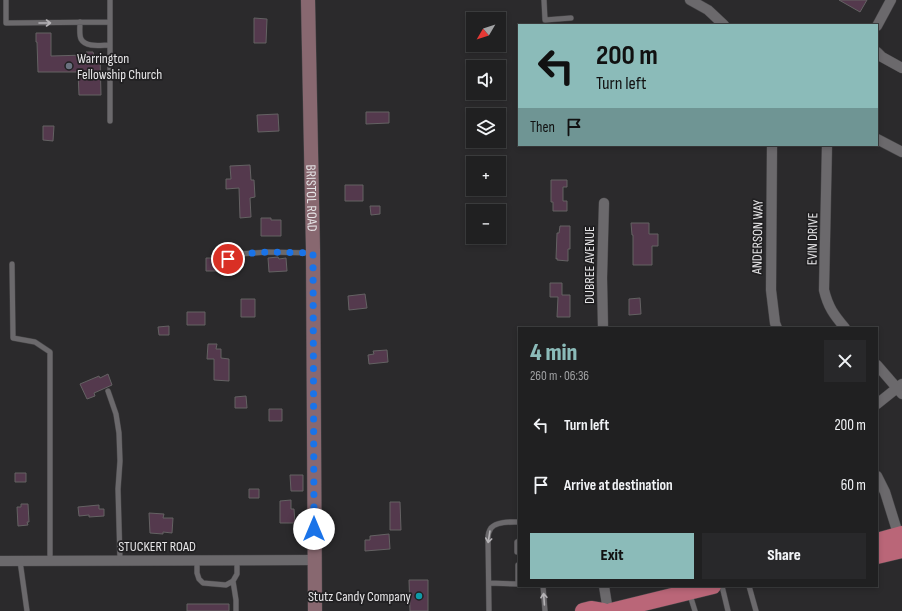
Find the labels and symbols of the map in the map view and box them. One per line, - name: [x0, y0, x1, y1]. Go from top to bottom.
- north arrow: [466, 12, 506, 52]
- one-way arrow: [38, 19, 51, 26]
- place label: Warrington Fellowship Church: [77, 50, 162, 83]
- marker: Warrington Fellowship Church: [64, 61, 74, 71]
- street label: BRISTOL ROAD: [302, 164, 321, 232]
- street label: ANDERSON WAY: [748, 199, 767, 275]
- street label: EVIN DRIVE: [804, 212, 821, 265]
- street label: DUBREE AVENUE: [581, 226, 598, 304]
- pin: [211, 242, 245, 276]
- position arrow: [293, 508, 335, 550]
- one-way arrow: [485, 531, 493, 544]
- street label: STUCKERT ROAD: [118, 538, 196, 555]
- place label: Stutz Candy Company: [308, 588, 412, 605]
- marker: Stutz Candy Company: [414, 591, 424, 601]
- one-way arrow: [540, 592, 547, 605]

